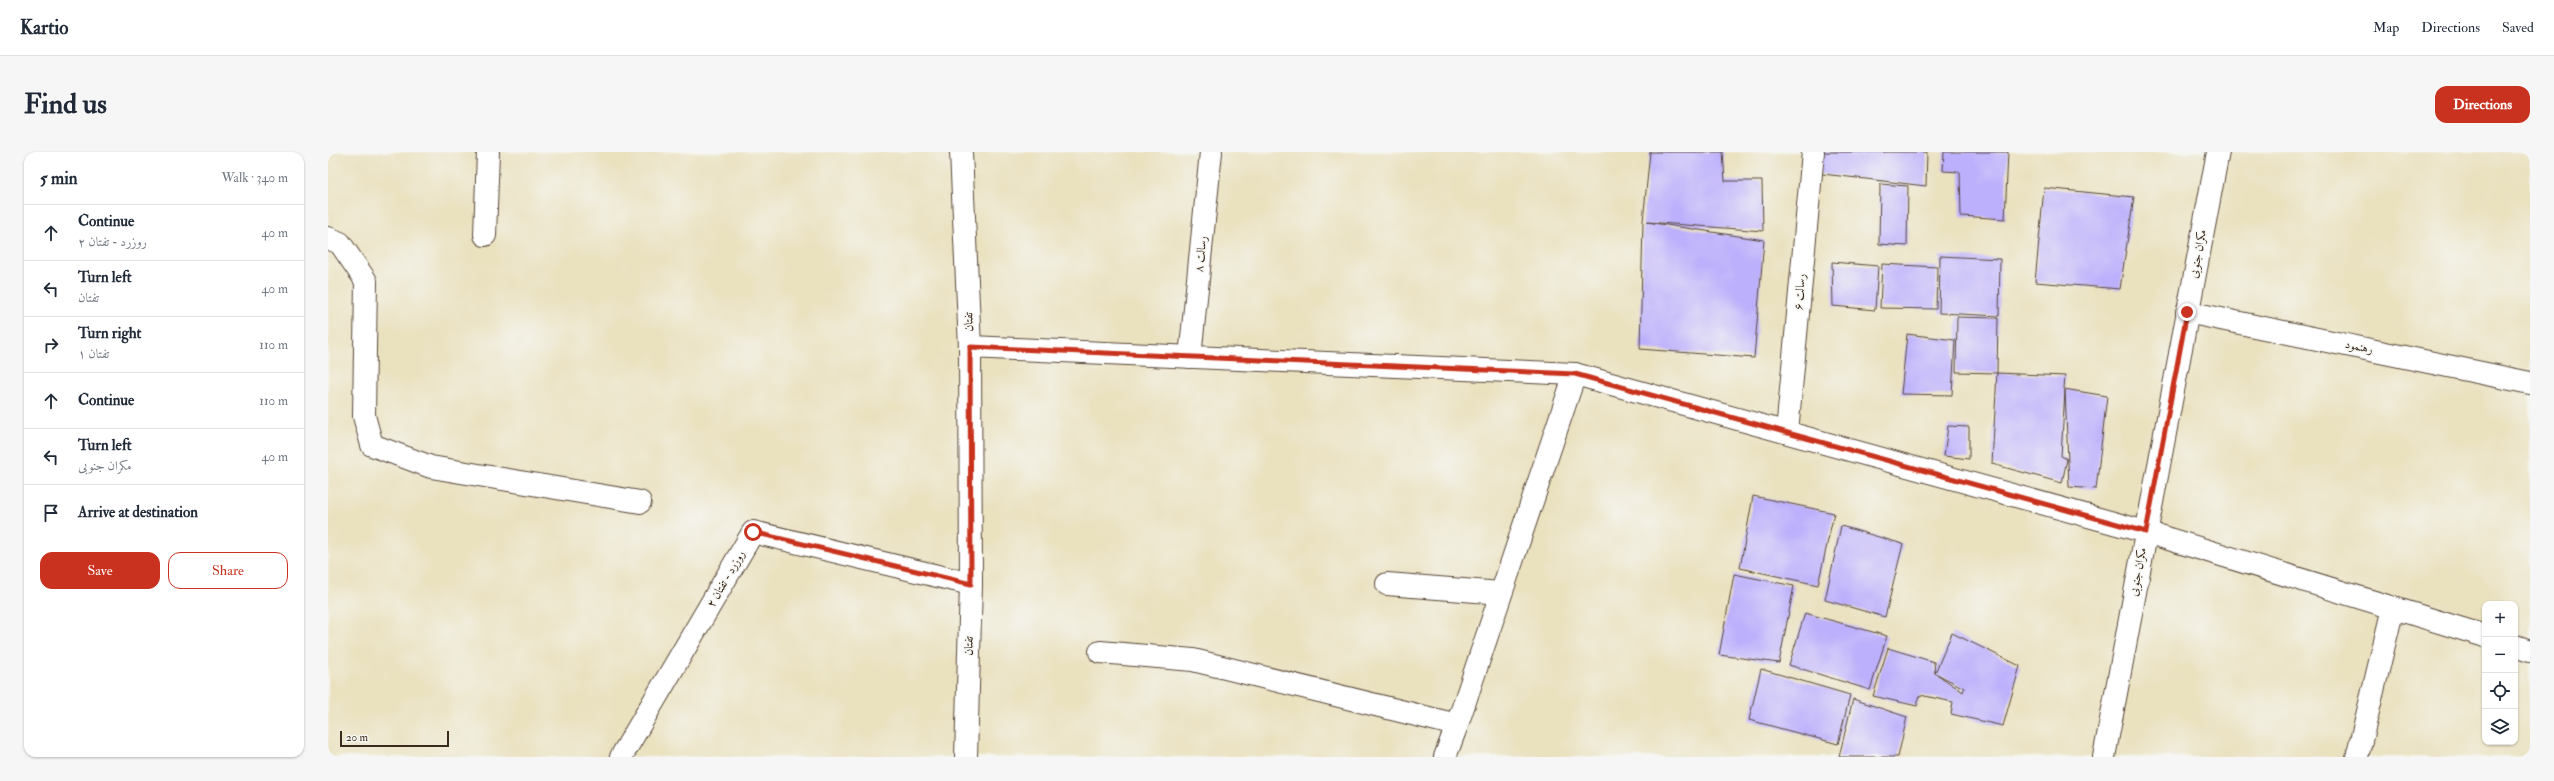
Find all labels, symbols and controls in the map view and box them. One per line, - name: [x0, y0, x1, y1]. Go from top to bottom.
- text: Kartio: [20, 16, 68, 40]
- text: Map: [2373, 19, 2399, 36]
- text: Directions: [2421, 19, 2480, 36]
- text: Saved: [2502, 19, 2534, 36]
- button: Directions: [2435, 86, 2530, 123]
- text: Find us: [24, 87, 107, 122]
- text: 5 min: [40, 168, 78, 189]
- text: Walk · 340 m: [222, 170, 288, 186]
- text: Continue: [78, 212, 134, 231]
- icon: ahead: [40, 222, 62, 244]
- text: 40 m: [262, 225, 288, 241]
- street label: مکران جنوبی: [2186, 228, 2211, 280]
- text: روزرد - تفتان ۲: [78, 234, 147, 250]
- street label: رسالت ۸: [1192, 235, 1210, 273]
- text: Turn left: [78, 268, 132, 287]
- street label: رسالت ۶: [1791, 273, 1809, 311]
- icon: left: [40, 278, 62, 300]
- text: 40 m: [262, 281, 288, 297]
- text: تفتان: [78, 290, 99, 306]
- route end: [2178, 303, 2196, 321]
- street label: تفتان: [961, 311, 977, 332]
- text: Turn right: [78, 324, 141, 343]
- icon: right: [40, 334, 62, 356]
- text: 110 m: [259, 337, 288, 353]
- street label: رهنمود: [2344, 337, 2375, 357]
- text: تفتان ۱: [78, 346, 109, 362]
- icon: ahead: [40, 390, 62, 412]
- text: Continue: [78, 391, 134, 410]
- text: 110 m: [259, 393, 288, 409]
- text: Turn left: [78, 436, 132, 455]
- icon: left: [40, 446, 62, 468]
- text: 40 m: [262, 449, 288, 465]
- text: مکران جنوبی: [78, 458, 131, 474]
- icon: arrive: [40, 502, 62, 524]
- text: Arrive at destination: [78, 503, 198, 522]
- route start: [744, 523, 762, 541]
- street label: مکران جنوبی: [2126, 546, 2151, 598]
- street label: روزرد - تفتان ۲: [704, 548, 748, 610]
- button: Save: [40, 552, 160, 589]
- button: Share: [168, 552, 288, 589]
- map controls: [2482, 601, 2518, 745]
- button: +: [2482, 601, 2518, 637]
- street label: تفتان: [961, 635, 977, 656]
- button: −: [2482, 637, 2518, 673]
- button: locate: [2482, 673, 2518, 709]
- button: layers: [2482, 709, 2518, 745]
- scale bar: [340, 729, 449, 748]
- text: 20 m: [346, 731, 368, 744]

